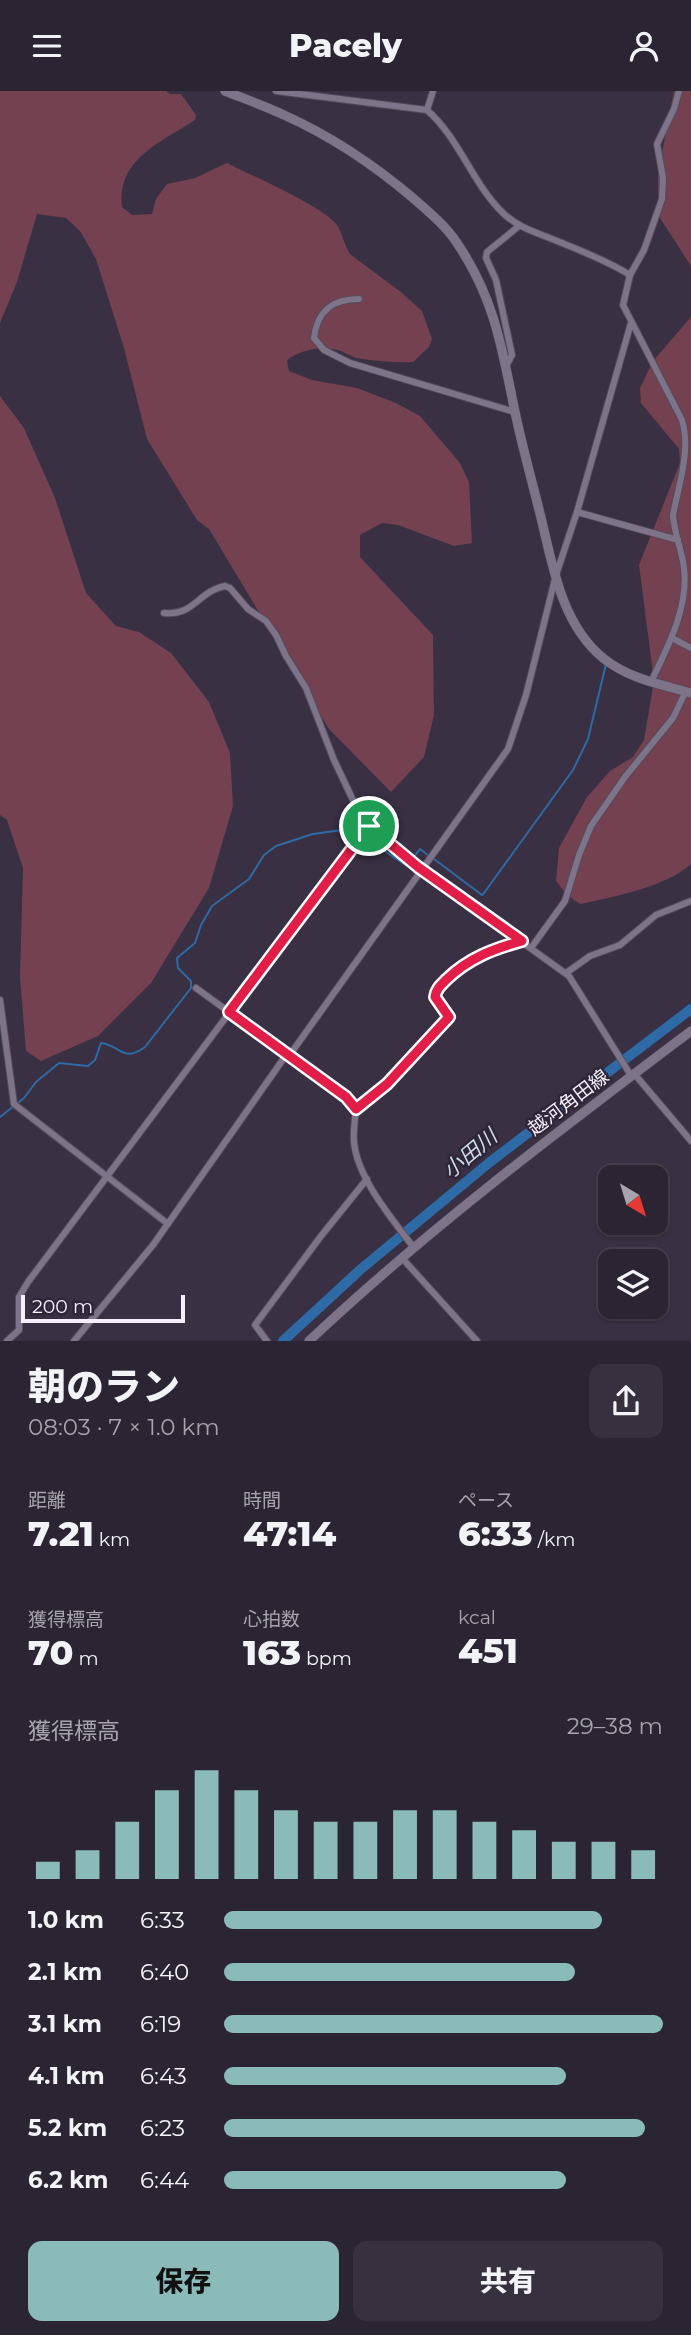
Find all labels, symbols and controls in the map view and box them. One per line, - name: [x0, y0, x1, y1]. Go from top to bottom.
- text: Pacely: [289, 26, 402, 65]
- icon: menu: [28, 27, 66, 65]
- icon: person: [625, 27, 663, 65]
- pin: [339, 796, 399, 856]
- icon: arrive: [350, 807, 388, 845]
- street label: 越河角田線: [523, 1065, 613, 1140]
- water label: 小田川: [438, 1123, 503, 1183]
- north arrow: [598, 1165, 668, 1235]
- map controls: [598, 1165, 668, 1319]
- button: layers: [598, 1249, 668, 1319]
- scale bar: [21, 1292, 186, 1324]
- text: 200 m: [32, 1295, 93, 1318]
- text: 朝のラン: [28, 1363, 180, 1410]
- button: share: [589, 1364, 663, 1438]
- text: 08:03 · 7 × 1.0 km: [28, 1413, 220, 1441]
- text: 距離: [28, 1489, 66, 1512]
- text: 時間: [243, 1489, 281, 1512]
- text: ペース: [458, 1489, 514, 1512]
- text: 7.21: [28, 1512, 94, 1555]
- text: 47:14: [243, 1512, 336, 1555]
- text: 6:33: [458, 1512, 533, 1555]
- text: km: [94, 1528, 130, 1551]
- text: /km: [533, 1528, 575, 1551]
- text: kcal: [458, 1606, 496, 1629]
- text: 獲得標高: [28, 1608, 104, 1631]
- text: 心拍数: [243, 1608, 300, 1631]
- text: 451: [458, 1629, 518, 1672]
- text: 70: [28, 1631, 73, 1674]
- text: 163: [243, 1631, 301, 1674]
- text: m: [73, 1647, 99, 1670]
- text: bpm: [301, 1647, 352, 1670]
- text: 29–38 m: [567, 1712, 663, 1740]
- text: 獲得標高: [28, 1717, 120, 1745]
- text: 1.0 km: [28, 1906, 104, 1934]
- text: 6:33: [140, 1906, 185, 1934]
- text: 2.1 km: [28, 1958, 102, 1986]
- text: 6:40: [140, 1958, 189, 1986]
- text: 3.1 km: [28, 2010, 102, 2038]
- text: 6:19: [140, 2010, 181, 2038]
- text: 4.1 km: [28, 2062, 105, 2090]
- text: 6:43: [140, 2062, 187, 2090]
- text: 5.2 km: [28, 2114, 107, 2142]
- text: 6:23: [140, 2114, 185, 2142]
- text: 6.2 km: [28, 2166, 108, 2194]
- text: 6:44: [140, 2166, 189, 2194]
- button: 保存: [28, 2241, 339, 2321]
- button: 共有: [353, 2241, 663, 2321]

